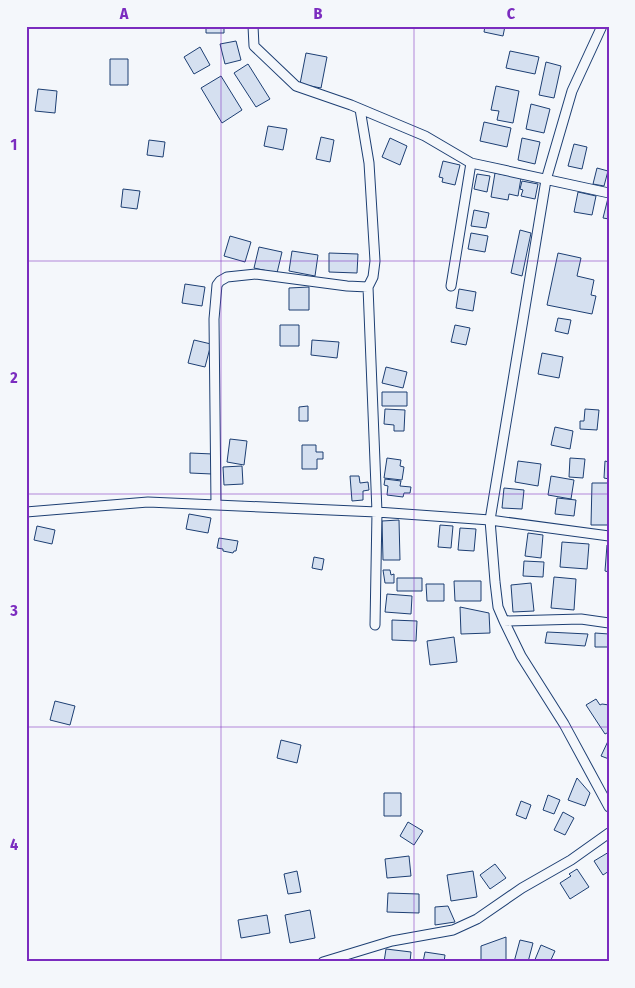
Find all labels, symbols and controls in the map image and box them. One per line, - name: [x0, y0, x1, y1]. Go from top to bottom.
- text: A: [119, 4, 129, 23]
- text: B: [314, 4, 323, 23]
- text: C: [507, 4, 516, 23]
- text: 1: [11, 135, 17, 154]
- text: 2: [9, 368, 18, 387]
- text: 3: [9, 601, 18, 620]
- text: 4: [10, 835, 18, 854]

